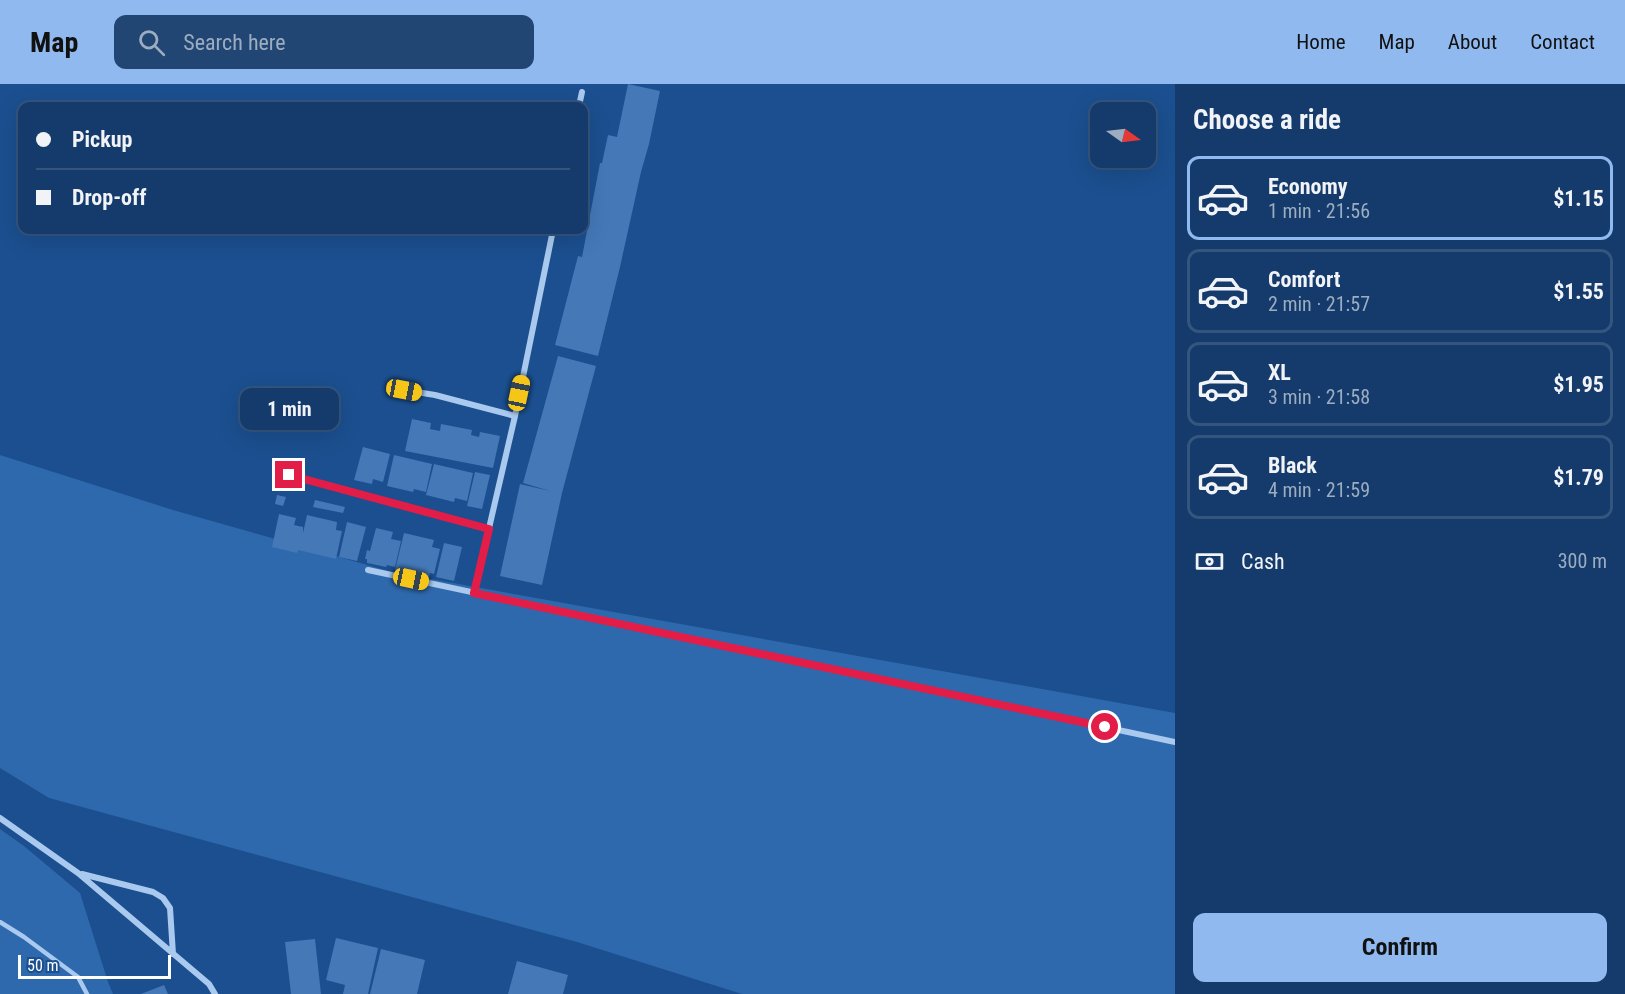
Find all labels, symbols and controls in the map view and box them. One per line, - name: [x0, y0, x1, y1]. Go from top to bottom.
- search box: [114, 15, 534, 69]
- text: Map: [30, 26, 78, 59]
- icon: search: [135, 26, 168, 59]
- text: Search here: [183, 30, 286, 55]
- text: Home: [1296, 30, 1346, 54]
- text: Map: [1379, 30, 1415, 54]
- text: About: [1448, 30, 1497, 54]
- text: Contact: [1530, 30, 1595, 54]
- north arrow: [1090, 102, 1156, 168]
- map controls: [1090, 102, 1156, 168]
- text: Choose a ride: [1193, 104, 1341, 136]
- text: Pickup: [72, 127, 132, 152]
- icon: car: [1196, 171, 1250, 225]
- text: Economy: [1268, 174, 1348, 199]
- text: Drop-off: [72, 185, 146, 210]
- text: $1.15: [1553, 186, 1604, 211]
- text: 1 min · 21:56: [1268, 199, 1370, 223]
- icon: car: [1196, 264, 1250, 318]
- text: Comfort: [1268, 267, 1341, 292]
- text: $1.55: [1553, 279, 1604, 304]
- text: 2 min · 21:57: [1268, 292, 1370, 316]
- icon: car: [1196, 357, 1250, 411]
- text: XL: [1268, 360, 1291, 385]
- text: $1.95: [1553, 372, 1604, 397]
- car: [506, 374, 532, 412]
- car: [385, 378, 423, 402]
- text: 3 min · 21:58: [1268, 385, 1370, 409]
- callout: 1 min: [240, 388, 338, 430]
- text: 1 min: [267, 397, 312, 421]
- icon: car: [1196, 450, 1250, 504]
- text: Black: [1268, 453, 1317, 478]
- route end: [275, 461, 302, 488]
- text: $1.79: [1553, 465, 1604, 490]
- text: 4 min · 21:59: [1268, 478, 1370, 502]
- icon: cash: [1193, 545, 1226, 578]
- text: Cash: [1241, 549, 1285, 574]
- text: 300 m: [1558, 549, 1607, 573]
- car: [392, 566, 430, 592]
- route start: [1091, 713, 1118, 740]
- button: Confirm: [1193, 913, 1607, 982]
- scale bar: [18, 952, 171, 980]
- text: 50 m: [27, 956, 59, 975]

